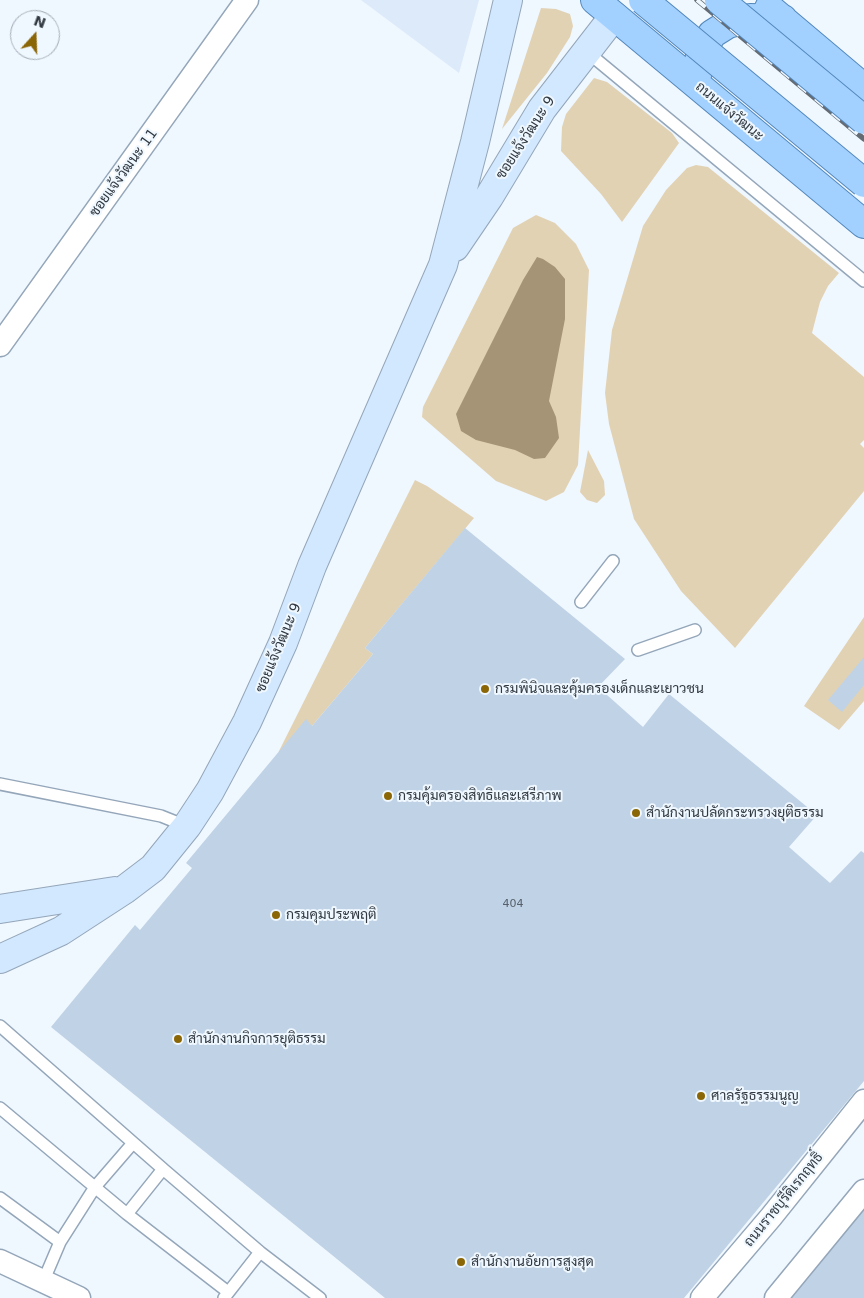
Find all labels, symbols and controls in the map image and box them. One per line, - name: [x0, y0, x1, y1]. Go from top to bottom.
- north arrow: [10, 10, 60, 60]
- text: N: [32, 12, 48, 31]
- street label: ถนนแจ้งวัฒนะ: [692, 79, 766, 145]
- street label: ซอยแจ้งวัฒนะ 9: [493, 93, 559, 183]
- street label: ซอยแจ้งวัฒนะ 11: [86, 126, 162, 220]
- street label: ซอยแจ้งวัฒนะ 9: [253, 601, 305, 695]
- place label: กรมพินิจและคุ้มครองเด็กและเยาวชน: [495, 681, 704, 697]
- marker: กรมพินิจและคุ้มครองเด็กและเยาวชน: [479, 683, 491, 695]
- place label: กรมคุ้มครองสิทธิและเสรีภาพ: [398, 788, 562, 804]
- marker: กรมคุ้มครองสิทธิและเสรีภาพ: [382, 790, 394, 802]
- place label: สำนักงานปลัดกระทรวงยุติธรรม: [646, 805, 824, 821]
- marker: สำนักงานปลัดกระทรวงยุติธรรม: [630, 807, 642, 819]
- house number: 404: [503, 897, 523, 911]
- place label: กรมคุมประพฤติ: [286, 907, 377, 923]
- marker: กรมคุมประพฤติ: [270, 909, 282, 921]
- place label: สำนักงานกิจการยุติธรรม: [188, 1031, 326, 1047]
- marker: สำนักงานกิจการยุติธรรม: [172, 1033, 184, 1045]
- place label: ศาลรัฐธรรมนูญ: [711, 1088, 799, 1104]
- marker: ศาลรัฐธรรมนูญ: [695, 1090, 707, 1102]
- street label: ถนนราชบุรีดิเรกฤทธิ์: [741, 1150, 827, 1250]
- place label: สำนักงานอัยการสูงสุด: [471, 1254, 594, 1270]
- marker: สำนักงานอัยการสูงสุด: [455, 1256, 467, 1268]

